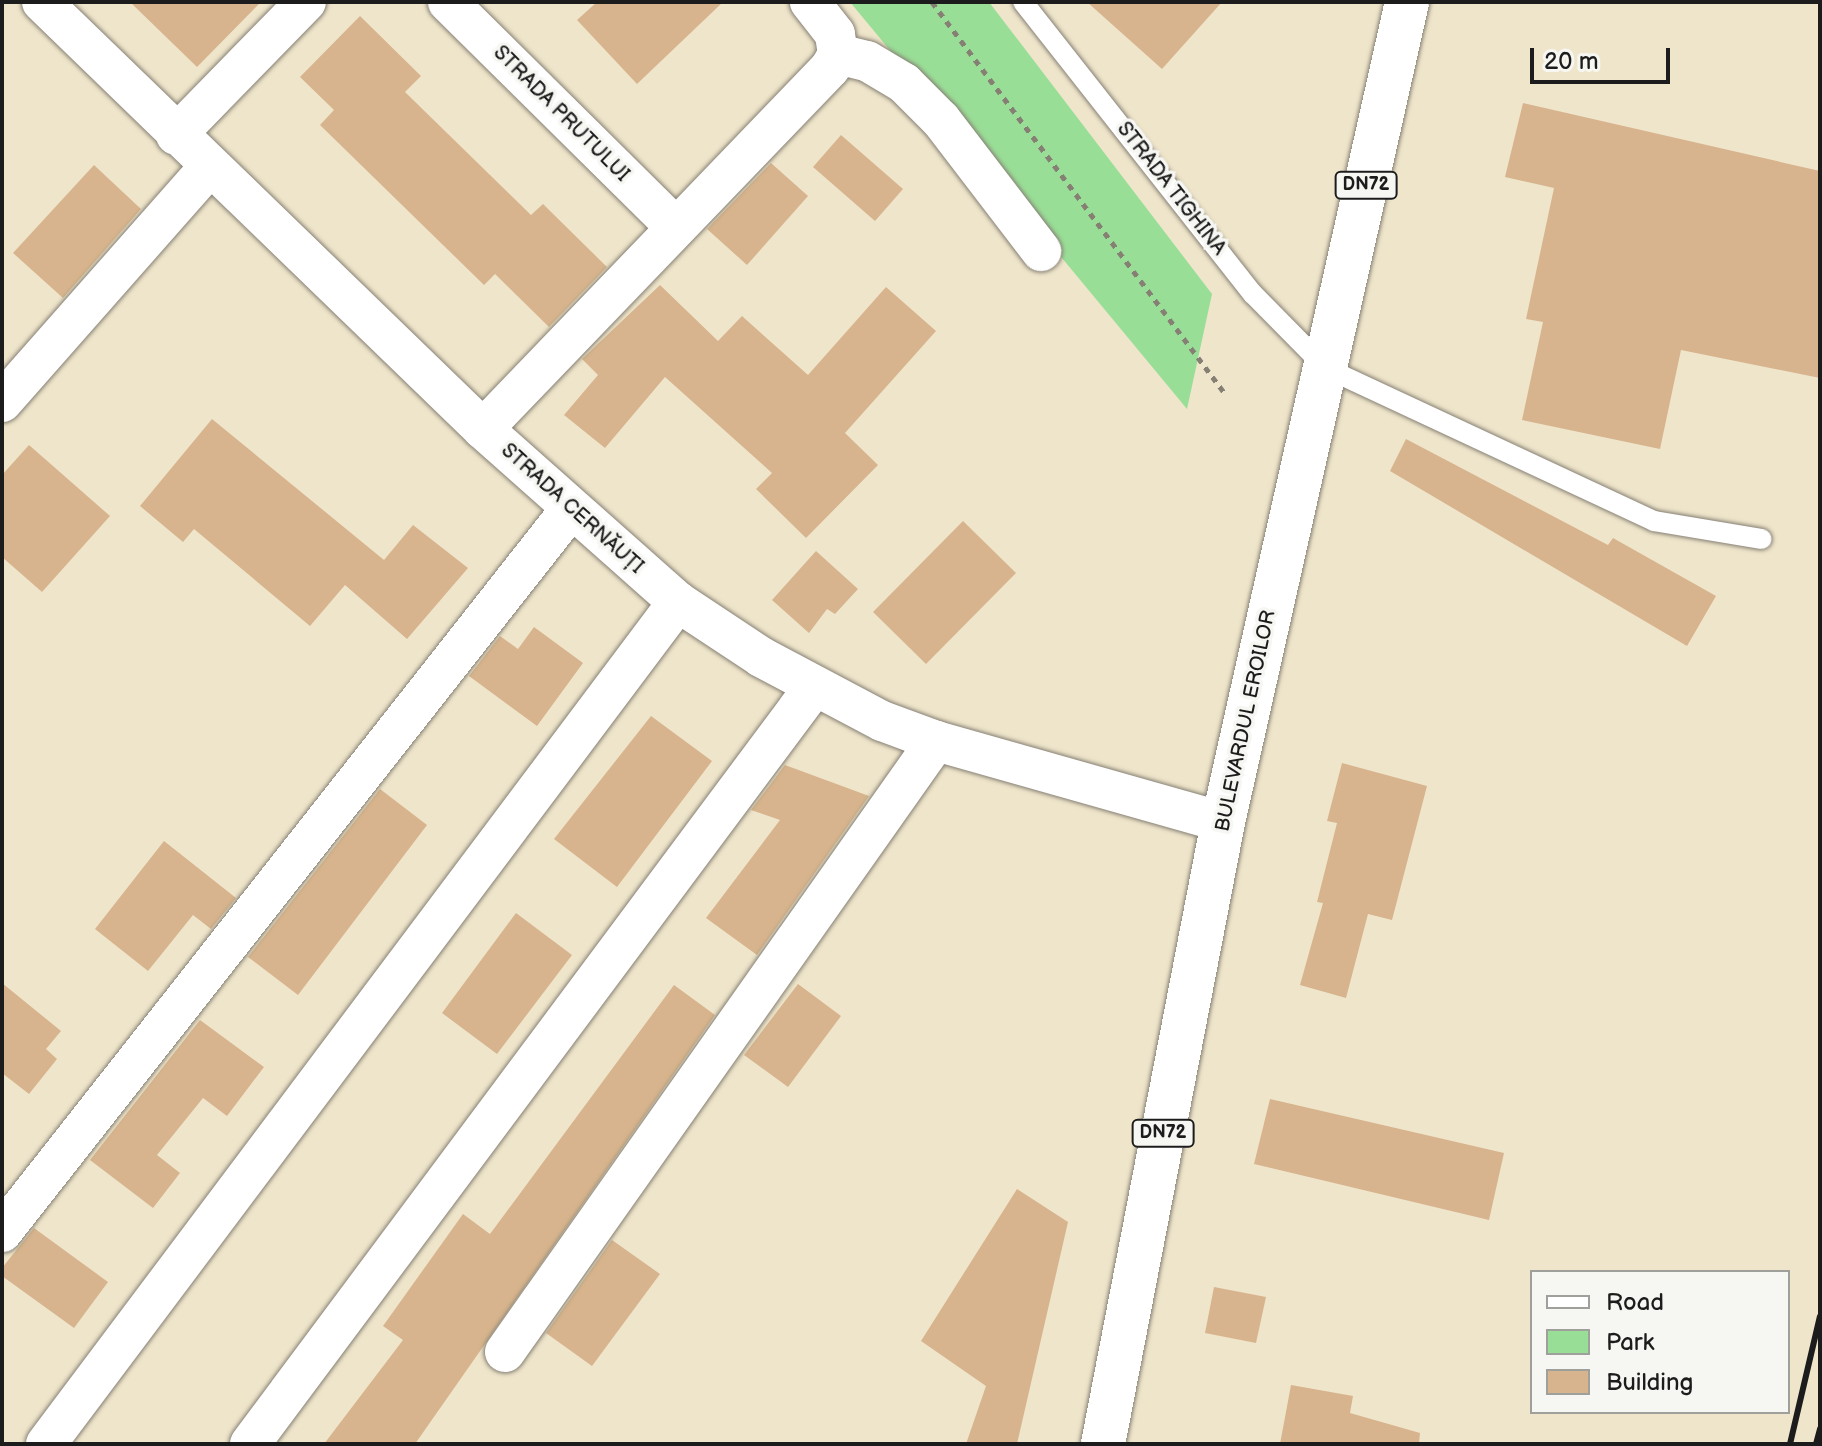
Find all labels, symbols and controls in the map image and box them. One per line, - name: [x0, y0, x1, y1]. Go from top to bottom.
- scale bar: [1534, 32, 1674, 82]
- street label: STRADA PRUTULUI: [488, 41, 634, 187]
- text: 20 m: [1544, 47, 1599, 76]
- street label: STRADA TIGHINA: [1111, 117, 1231, 261]
- road number: DN72: [1334, 171, 1398, 199]
- street label: STRADA CERNĂUȚI: [496, 439, 648, 579]
- street label: BULEVARDUL EROILOR: [1211, 608, 1281, 834]
- road number: DN72: [1131, 1119, 1195, 1147]
- legend: [1530, 1270, 1790, 1414]
- text: Road: [1606, 1288, 1664, 1317]
- text: Park: [1606, 1328, 1654, 1357]
- text: Building: [1606, 1368, 1693, 1397]

